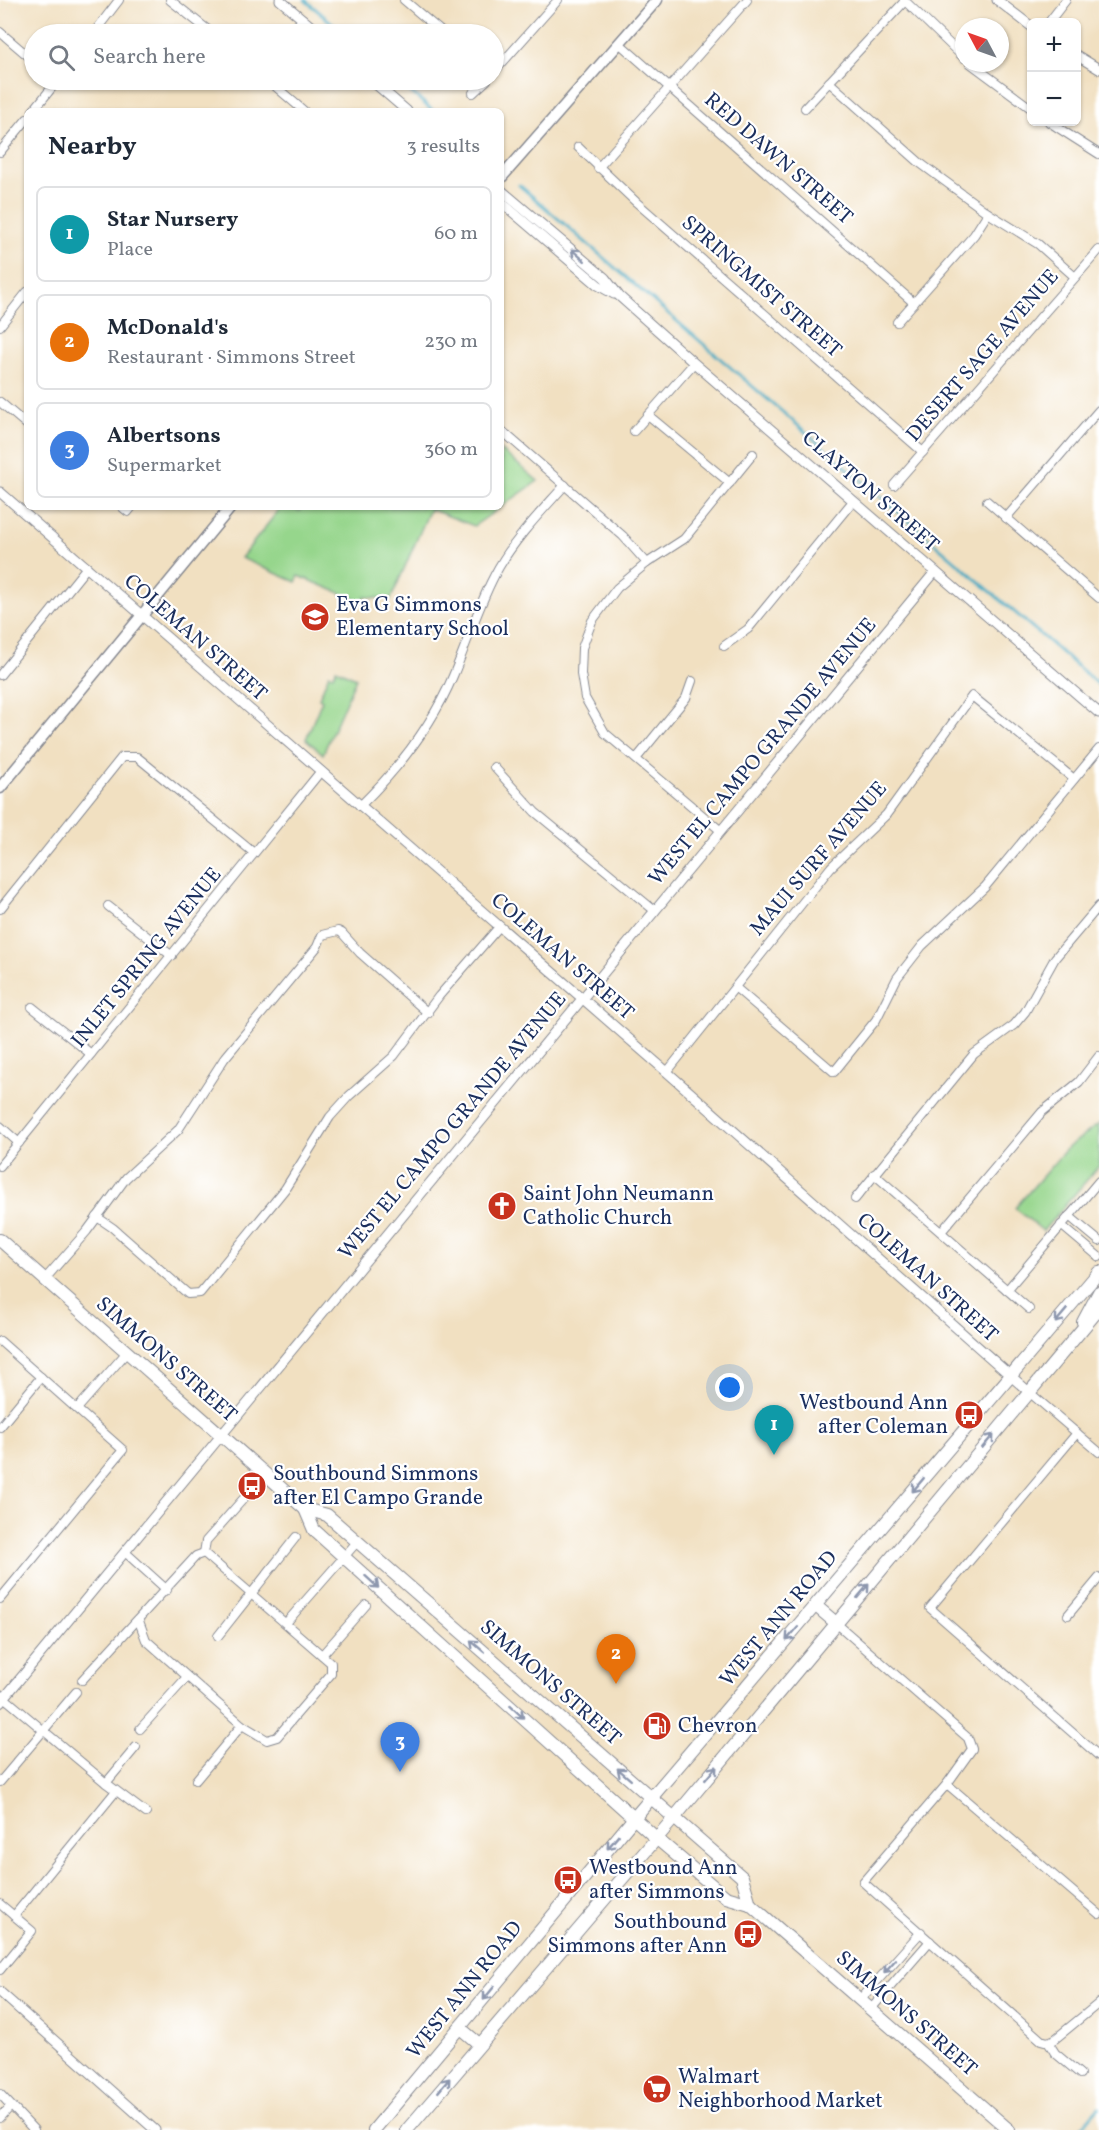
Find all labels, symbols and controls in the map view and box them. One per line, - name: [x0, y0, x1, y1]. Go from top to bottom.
- north arrow: [955, 18, 1009, 72]
- map controls: [1027, 18, 1081, 126]
- button: +: [1027, 18, 1081, 72]
- search box: [24, 24, 504, 90]
- icon: search: [45, 41, 78, 74]
- text: Search here: [93, 42, 206, 73]
- button: −: [1027, 72, 1081, 126]
- street label: RED DAWN STREET: [697, 86, 859, 232]
- text: Nearby: [48, 129, 137, 165]
- text: 3 results: [406, 133, 480, 161]
- text: Star Nursery: [107, 205, 238, 236]
- street label: SPRINGMIST STREET: [674, 209, 848, 365]
- text: 1: [65, 220, 74, 248]
- text: 60 m: [434, 220, 478, 248]
- text: Place: [107, 236, 153, 264]
- one-way arrow: [571, 248, 586, 262]
- street label: DESERT SAGE AVENUE: [900, 263, 1066, 449]
- text: McDonald's: [107, 313, 228, 344]
- text: 2: [64, 328, 75, 356]
- text: 230 m: [424, 328, 478, 356]
- text: Restaurant · Simmons Street: [107, 344, 356, 372]
- text: Albertsons: [107, 421, 221, 452]
- street label: CLAYTON STREET: [795, 424, 945, 560]
- text: 3: [64, 436, 75, 464]
- text: 360 m: [424, 436, 478, 464]
- text: Supermarket: [107, 452, 222, 480]
- street label: COLEMAN STREET: [117, 568, 273, 708]
- place label: Eva G Simmons Elementary School: [336, 591, 509, 644]
- school or university icon: Eva G Simmons Elementary School: [299, 601, 331, 633]
- street label: WEST EL CAMPO GRANDE AVENUE: [642, 612, 884, 892]
- street label: MAUI SURF AVENUE: [744, 775, 894, 943]
- street label: INLET SPRING AVENUE: [65, 862, 229, 1054]
- street label: COLEMAN STREET: [484, 887, 640, 1027]
- street label: WEST EL CAMPO GRANDE AVENUE: [332, 986, 574, 1266]
- place label: Saint John Neumann Catholic Church: [523, 1180, 714, 1233]
- church icon: Saint John Neumann Catholic Church: [486, 1190, 518, 1222]
- street label: COLEMAN STREET: [850, 1207, 1004, 1349]
- street label: SIMMONS STREET: [89, 1290, 243, 1430]
- one-way arrow: [1055, 1308, 1068, 1324]
- your location: [715, 1373, 744, 1402]
- place label: Westbound Ann after Coleman: [799, 1389, 948, 1442]
- bus stop icon: Westbound Ann after Coleman: [953, 1399, 985, 1431]
- pin: 1: [754, 1406, 794, 1455]
- one-way arrow: [981, 1434, 995, 1449]
- place label: Southbound Simmons after El Campo Grande: [273, 1460, 483, 1513]
- bus stop icon: Southbound Simmons after El Campo Grande: [236, 1470, 268, 1502]
- one-way arrow: [911, 1477, 925, 1492]
- street label: WEST ANN ROAD: [713, 1545, 845, 1693]
- one-way arrow: [364, 1575, 379, 1589]
- one-way arrow: [856, 1584, 870, 1599]
- street label: SIMMONS STREET: [473, 1613, 627, 1753]
- one-way arrow: [785, 1626, 799, 1641]
- pin: 2: [596, 1634, 636, 1684]
- one-way arrow: [470, 1639, 485, 1653]
- one-way arrow: [509, 1705, 524, 1719]
- fuel station icon: Chevron: [641, 1710, 673, 1742]
- place label: Chevron: [678, 1712, 758, 1741]
- pin: 3: [380, 1722, 420, 1772]
- one-way arrow: [704, 1766, 718, 1781]
- one-way arrow: [617, 1767, 632, 1781]
- one-way arrow: [607, 1834, 620, 1850]
- place label: Westbound Ann after Simmons: [589, 1854, 738, 1907]
- bus stop icon: Westbound Ann after Simmons: [552, 1864, 584, 1896]
- place label: Southbound Simmons after Ann: [547, 1908, 727, 1961]
- street label: WEST ANN ROAD: [400, 1915, 530, 2065]
- bus stop icon: Southbound Simmons after Ann: [732, 1918, 764, 1950]
- street label: SIMMONS STREET: [829, 1944, 983, 2084]
- one-way arrow: [883, 1958, 897, 1973]
- one-way arrow: [482, 1984, 495, 2000]
- place label: Walmart Neighborhood Market: [678, 2063, 883, 2116]
- supermarket icon: Walmart Neighborhood Market: [641, 2073, 673, 2105]
- one-way arrow: [438, 2077, 451, 2093]

